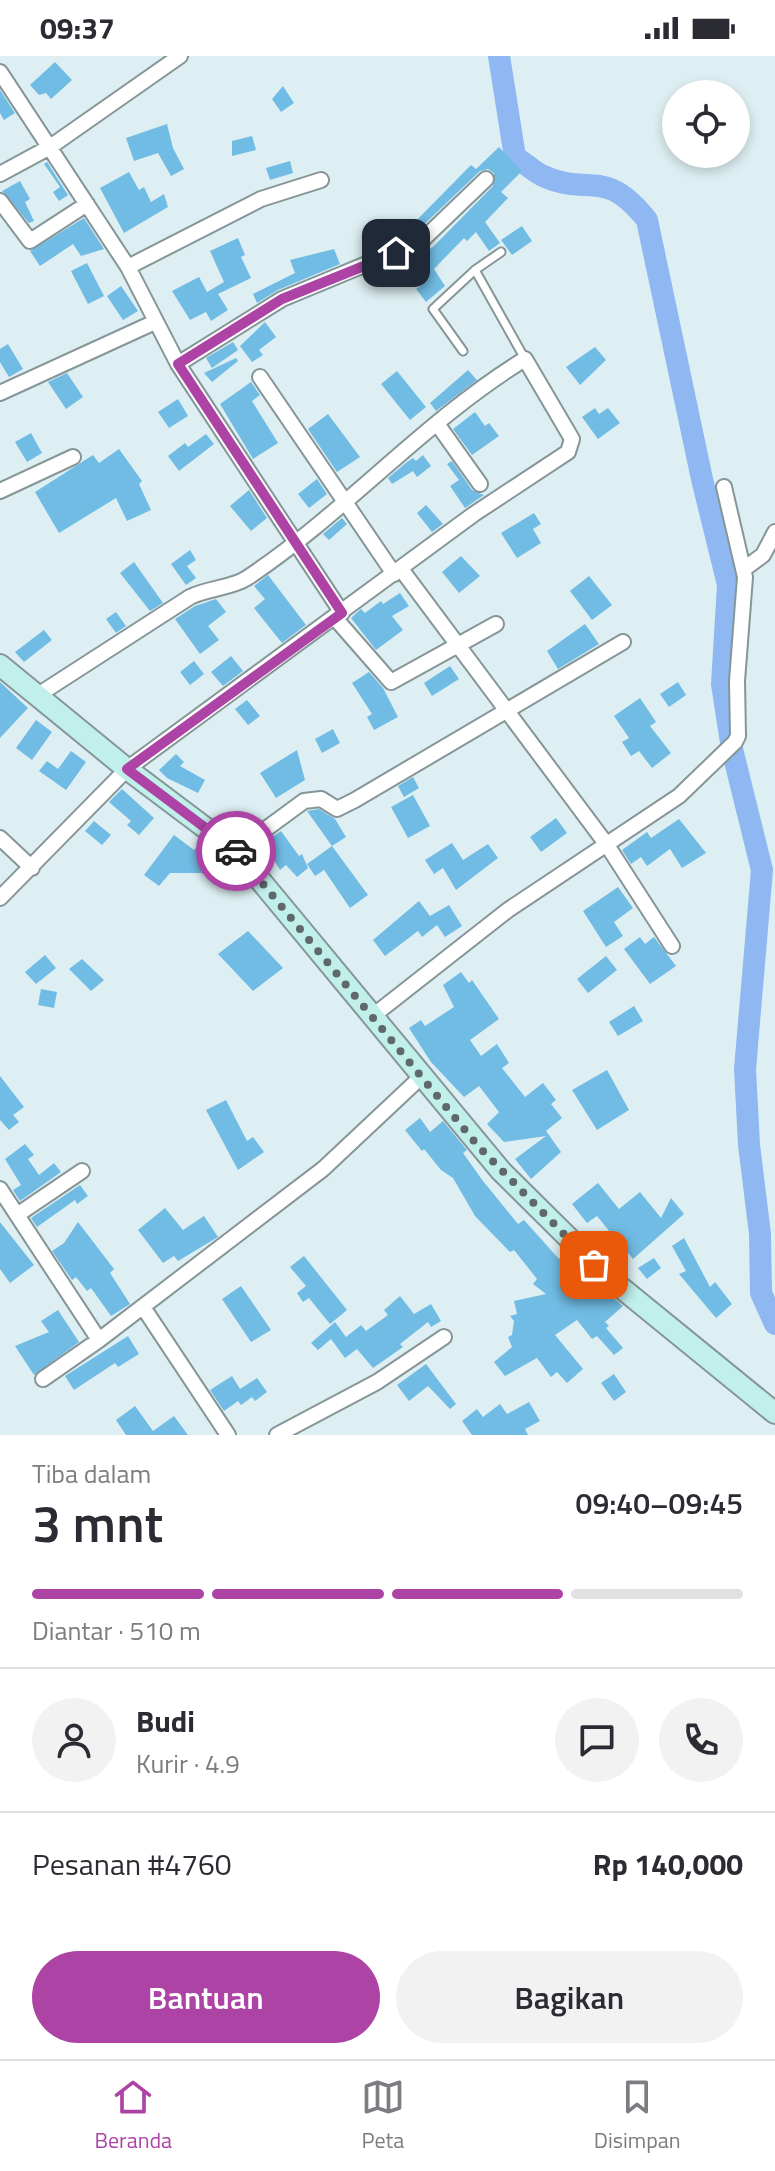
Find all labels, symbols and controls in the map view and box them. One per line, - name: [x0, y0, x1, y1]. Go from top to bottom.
- text: 09:37: [40, 5, 115, 51]
- map controls: [662, 80, 750, 168]
- button: locate: [662, 80, 750, 168]
- pin: [362, 219, 430, 287]
- icon: home: [374, 231, 418, 275]
- courier: [196, 811, 276, 891]
- icon: car: [214, 829, 258, 873]
- pin: [560, 1231, 628, 1299]
- icon: bag: [572, 1243, 616, 1287]
- text: Tiba dalam: [32, 1454, 151, 1493]
- text: 09:40–09:45: [576, 1480, 743, 1526]
- text: 3 mnt: [32, 1483, 163, 1562]
- text: Diantar · 510 m: [32, 1611, 201, 1650]
- button: person: [32, 1698, 116, 1782]
- text: Budi: [136, 1698, 195, 1744]
- button: chat: [555, 1698, 639, 1782]
- button: phone: [659, 1698, 743, 1782]
- text: Kurir · 4.9: [136, 1744, 240, 1783]
- text: Pesanan #4760: [32, 1841, 232, 1887]
- text: Rp 140,000: [593, 1841, 743, 1887]
- button: Bantuan: [32, 1951, 380, 2043]
- button: Bagikan: [396, 1951, 743, 2043]
- tab: Beranda: [94, 2075, 172, 2157]
- tab: Peta: [361, 2075, 405, 2157]
- tab: Disimpan: [594, 2075, 681, 2157]

